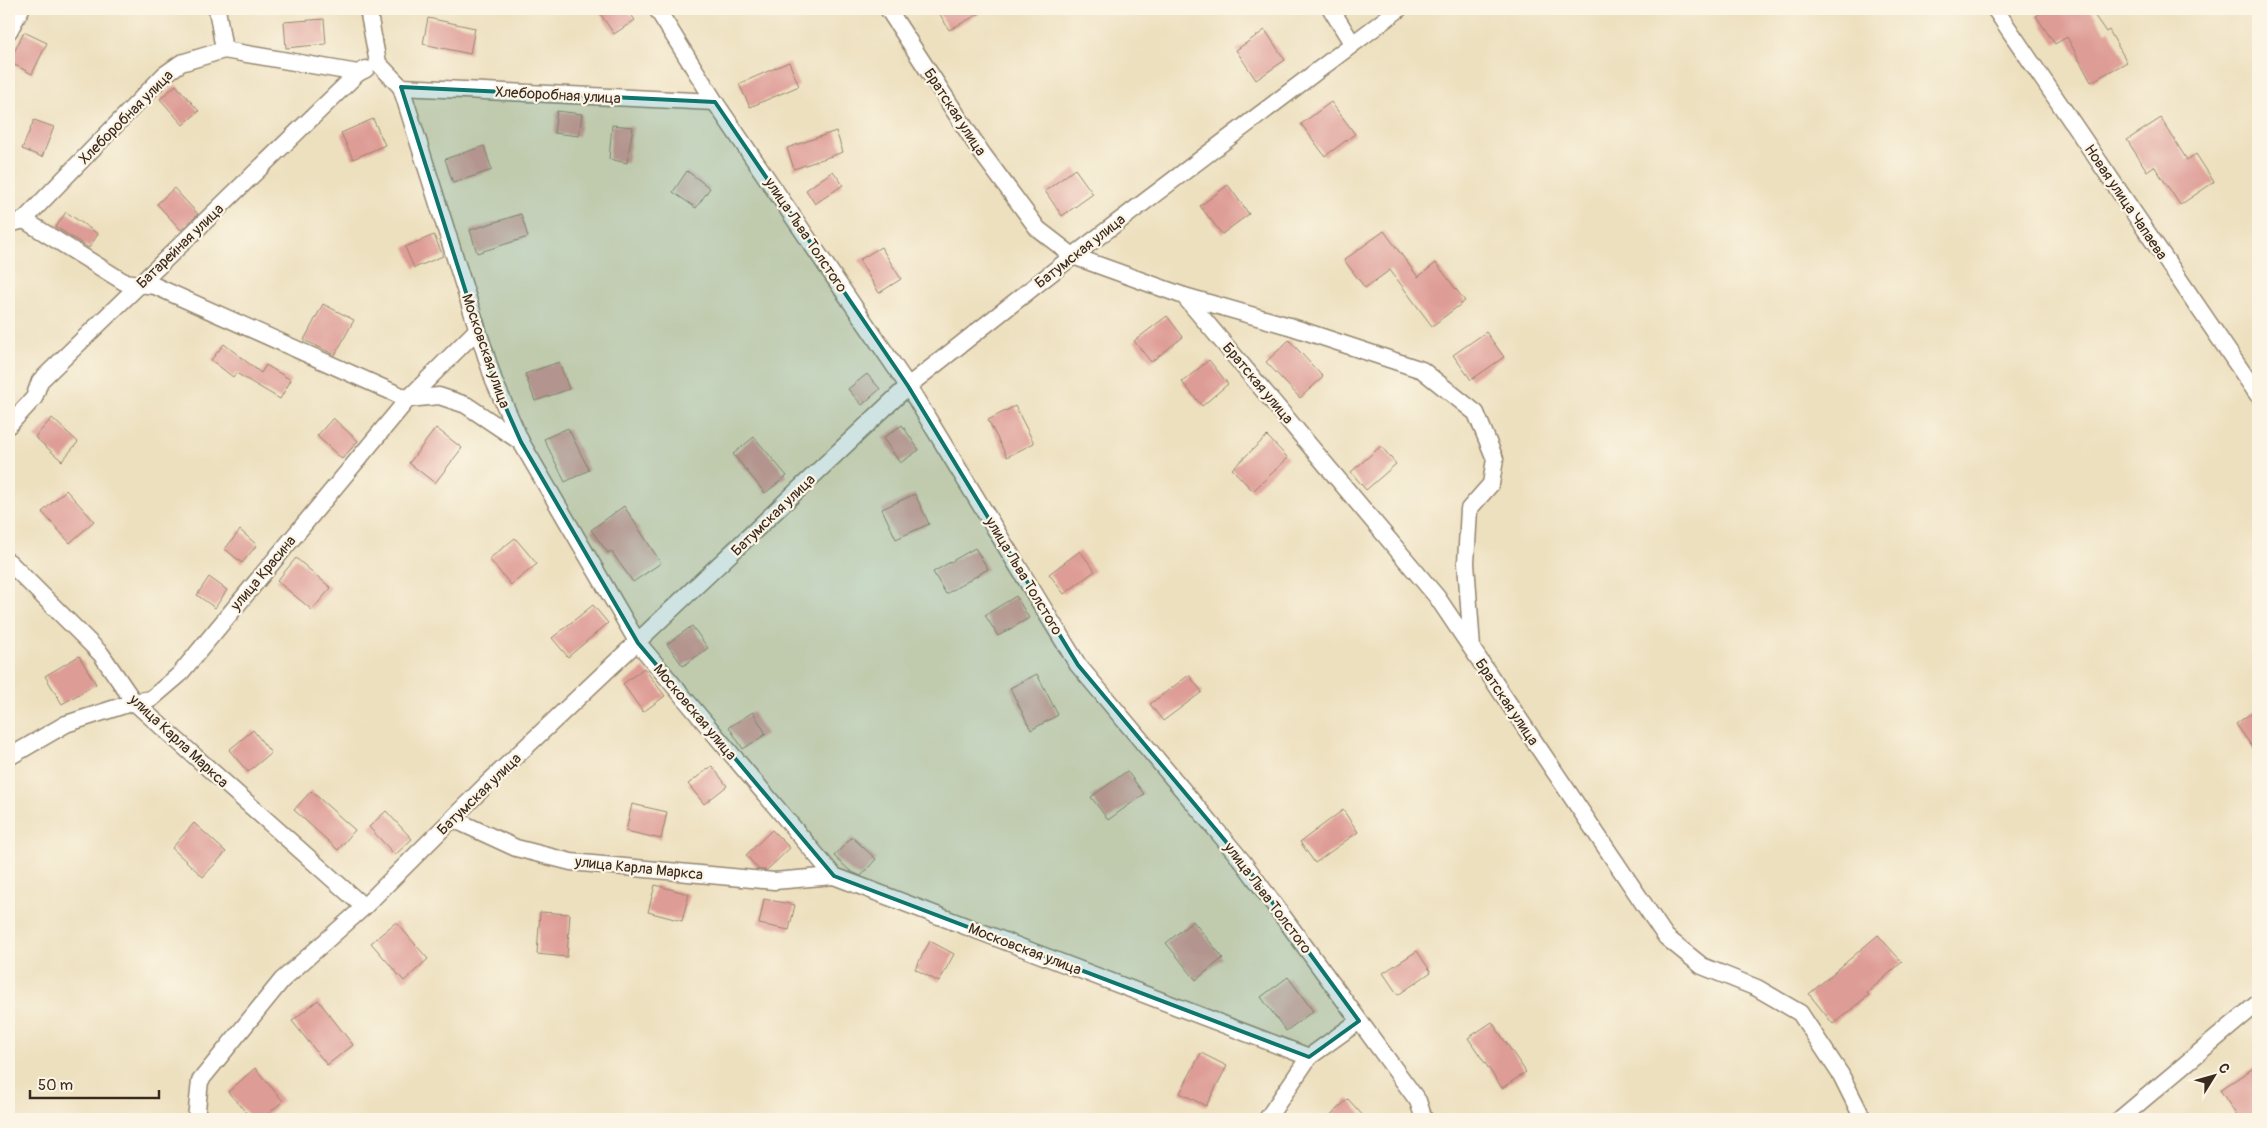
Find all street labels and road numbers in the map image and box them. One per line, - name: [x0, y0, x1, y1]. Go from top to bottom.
- street label: Братская улица: [919, 65, 990, 160]
- street label: Хлеборобная улица: [75, 66, 178, 169]
- street label: Хлеборобная улица: [495, 83, 621, 108]
- street label: Новая улица Чапаева: [2080, 141, 2171, 264]
- street label: улица Льва Толстого: [760, 173, 851, 296]
- street label: Батарейная улица: [133, 200, 228, 293]
- street label: Батумская улица: [1031, 210, 1129, 293]
- street label: Московская улица: [457, 292, 514, 411]
- street label: Братская улица: [1218, 339, 1297, 428]
- street label: Батумская улица: [727, 470, 819, 560]
- street label: улица Льва Толстого: [980, 513, 1066, 639]
- street label: улица Красина: [226, 532, 300, 615]
- street label: Братская улица: [1471, 655, 1543, 749]
- street label: Московская улица: [649, 660, 740, 764]
- street label: улица Карла Маркса: [124, 690, 232, 792]
- street label: Батумская улица: [433, 749, 525, 839]
- street label: улица Льва Толстого: [1219, 838, 1316, 958]
- street label: улица Карла Маркса: [573, 852, 704, 885]
- street label: Московская улица: [966, 919, 1084, 980]

